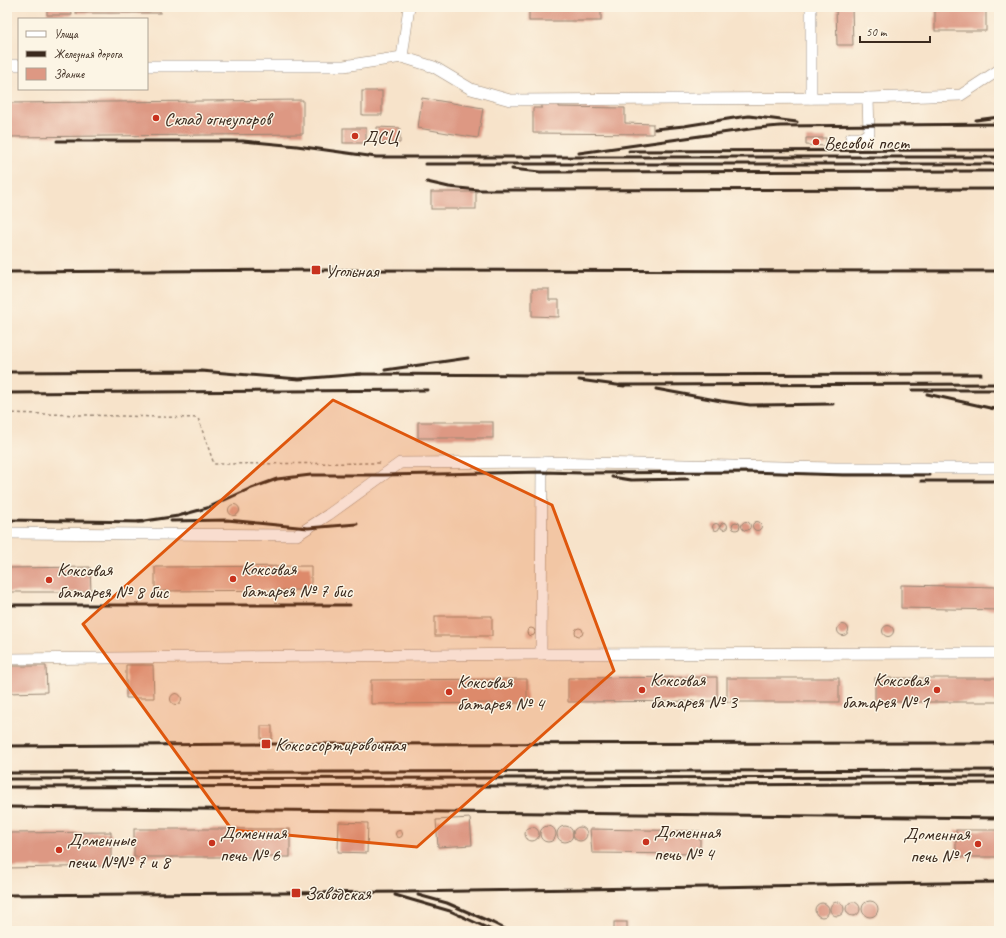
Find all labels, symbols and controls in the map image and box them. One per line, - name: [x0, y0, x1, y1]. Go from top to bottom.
- legend: [18, 18, 148, 90]
- scale bar: [860, 18, 930, 44]
- text: 50 m: [866, 24, 888, 40]
- text: Улица: [54, 26, 79, 42]
- text: Железная дорога: [54, 46, 123, 62]
- text: Здание: [54, 66, 85, 82]
- place label: Склад огнеупоров: [164, 107, 274, 131]
- marker: Склад огнеупоров: [151, 113, 161, 123]
- place label: ДСЦ: [363, 125, 401, 149]
- marker: ДСЦ: [350, 131, 360, 141]
- place label: Весовой пост: [824, 131, 911, 155]
- marker: Весовой пост: [811, 137, 821, 147]
- place label: Угольная: [325, 259, 380, 283]
- marker: Угольная: [310, 264, 322, 276]
- place label: Коксовая батарея № 7 бис: [241, 557, 354, 603]
- place label: Коксовая батарея № 8 бис: [57, 558, 170, 604]
- marker: Коксовая батарея № 7 бис: [228, 574, 238, 584]
- marker: Коксовая батарея № 8 бис: [44, 575, 54, 585]
- place label: Коксовая батарея № 3: [650, 668, 739, 714]
- place label: Коксовая батарея № 1: [842, 668, 930, 714]
- place label: Коксовая батарея № 4: [457, 670, 547, 716]
- marker: Коксовая батарея № 3: [637, 685, 647, 695]
- marker: Коксовая батарея № 1: [932, 685, 942, 695]
- marker: Коксовая батарея № 4: [444, 687, 454, 697]
- place label: Коксосортировочная: [275, 733, 407, 757]
- marker: Коксосортировочная: [260, 738, 272, 750]
- place label: Доменная печь № 4: [654, 820, 722, 866]
- place label: Доменная печь № 6: [220, 821, 288, 867]
- place label: Доменная печь № 1: [903, 822, 971, 868]
- place label: Доменные печи №№ 7 и 8: [67, 828, 172, 874]
- marker: Доменная печь № 4: [641, 837, 651, 847]
- marker: Доменная печь № 6: [207, 838, 217, 848]
- marker: Доменная печь № 1: [973, 839, 983, 849]
- marker: Доменные печи №№ 7 и 8: [54, 845, 64, 855]
- place label: Заводская: [305, 882, 372, 906]
- marker: Заводская: [290, 887, 302, 899]

